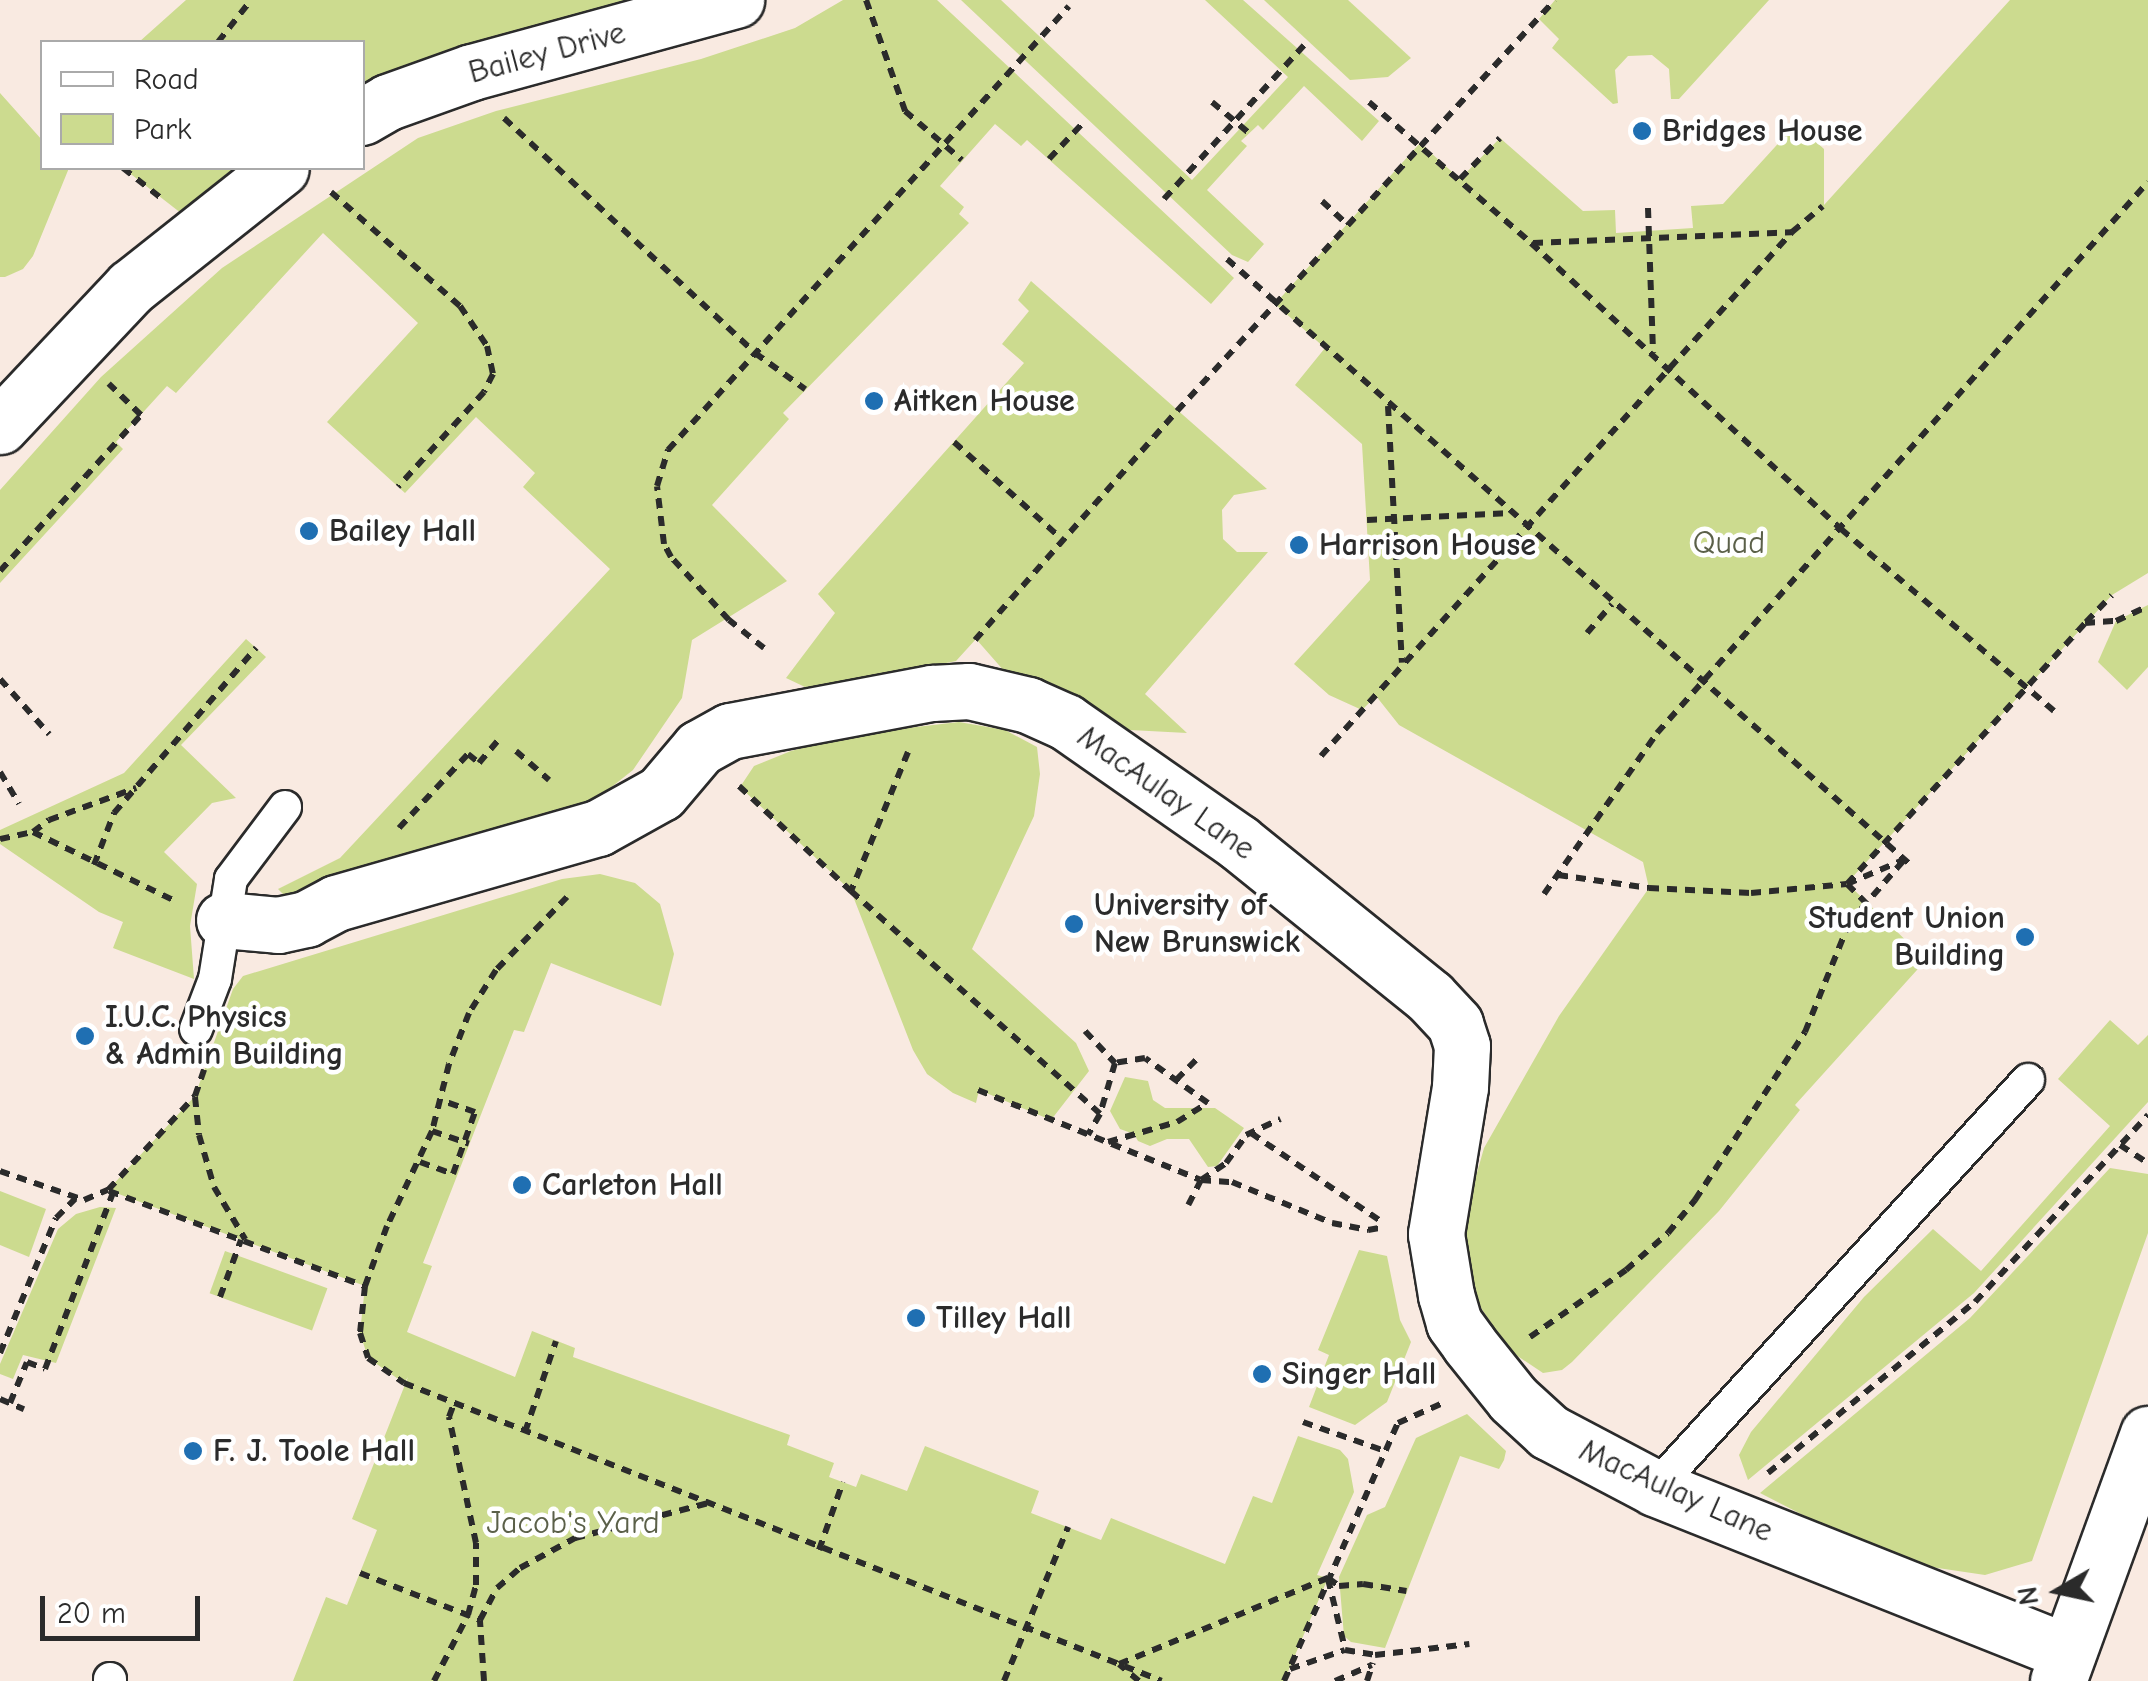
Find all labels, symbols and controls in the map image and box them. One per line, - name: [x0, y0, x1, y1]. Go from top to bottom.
- street label: Bailey Drive: [465, 14, 629, 92]
- legend: [40, 40, 365, 170]
- text: Road: [134, 62, 199, 97]
- text: Park: [134, 112, 191, 147]
- place label: Bridges House: [1662, 112, 1862, 150]
- marker: Bridges House: [1631, 120, 1653, 142]
- place label: Aitken House: [894, 382, 1075, 420]
- marker: Aitken House: [863, 390, 885, 412]
- place label: Bailey Hall: [329, 512, 476, 550]
- marker: Bailey Hall: [298, 520, 320, 542]
- park label: Quad: [1693, 524, 1765, 562]
- place label: Harrison House: [1319, 526, 1536, 564]
- marker: Harrison House: [1288, 534, 1310, 556]
- street label: MacAulay Lane: [1070, 718, 1262, 868]
- place label: University of New Brunswick: [1094, 887, 1300, 962]
- place label: Student Union Building: [1808, 900, 2005, 975]
- marker: University of New Brunswick: [1063, 913, 1085, 935]
- marker: Student Union Building: [2014, 926, 2036, 948]
- place label: I.U.C. Physics & Admin Building: [105, 999, 344, 1074]
- marker: I.U.C. Physics & Admin Building: [74, 1025, 96, 1047]
- place label: Carleton Hall: [542, 1166, 723, 1204]
- marker: Carleton Hall: [511, 1174, 533, 1196]
- place label: Tilley Hall: [936, 1299, 1072, 1337]
- marker: Tilley Hall: [905, 1307, 927, 1329]
- place label: Singer Hall: [1282, 1355, 1436, 1393]
- marker: Singer Hall: [1251, 1363, 1273, 1385]
- street label: MacAulay Lane: [1573, 1431, 1779, 1551]
- place label: F. J. Toole Hall: [213, 1432, 415, 1470]
- marker: F. J. Toole Hall: [182, 1440, 204, 1462]
- park label: Jacob's Yard: [486, 1504, 660, 1542]
- north arrow: [2008, 1541, 2108, 1641]
- scale bar: [45, 1576, 205, 1638]
- text: N: [2011, 1584, 2046, 1607]
- text: 20 m: [57, 1596, 126, 1631]

